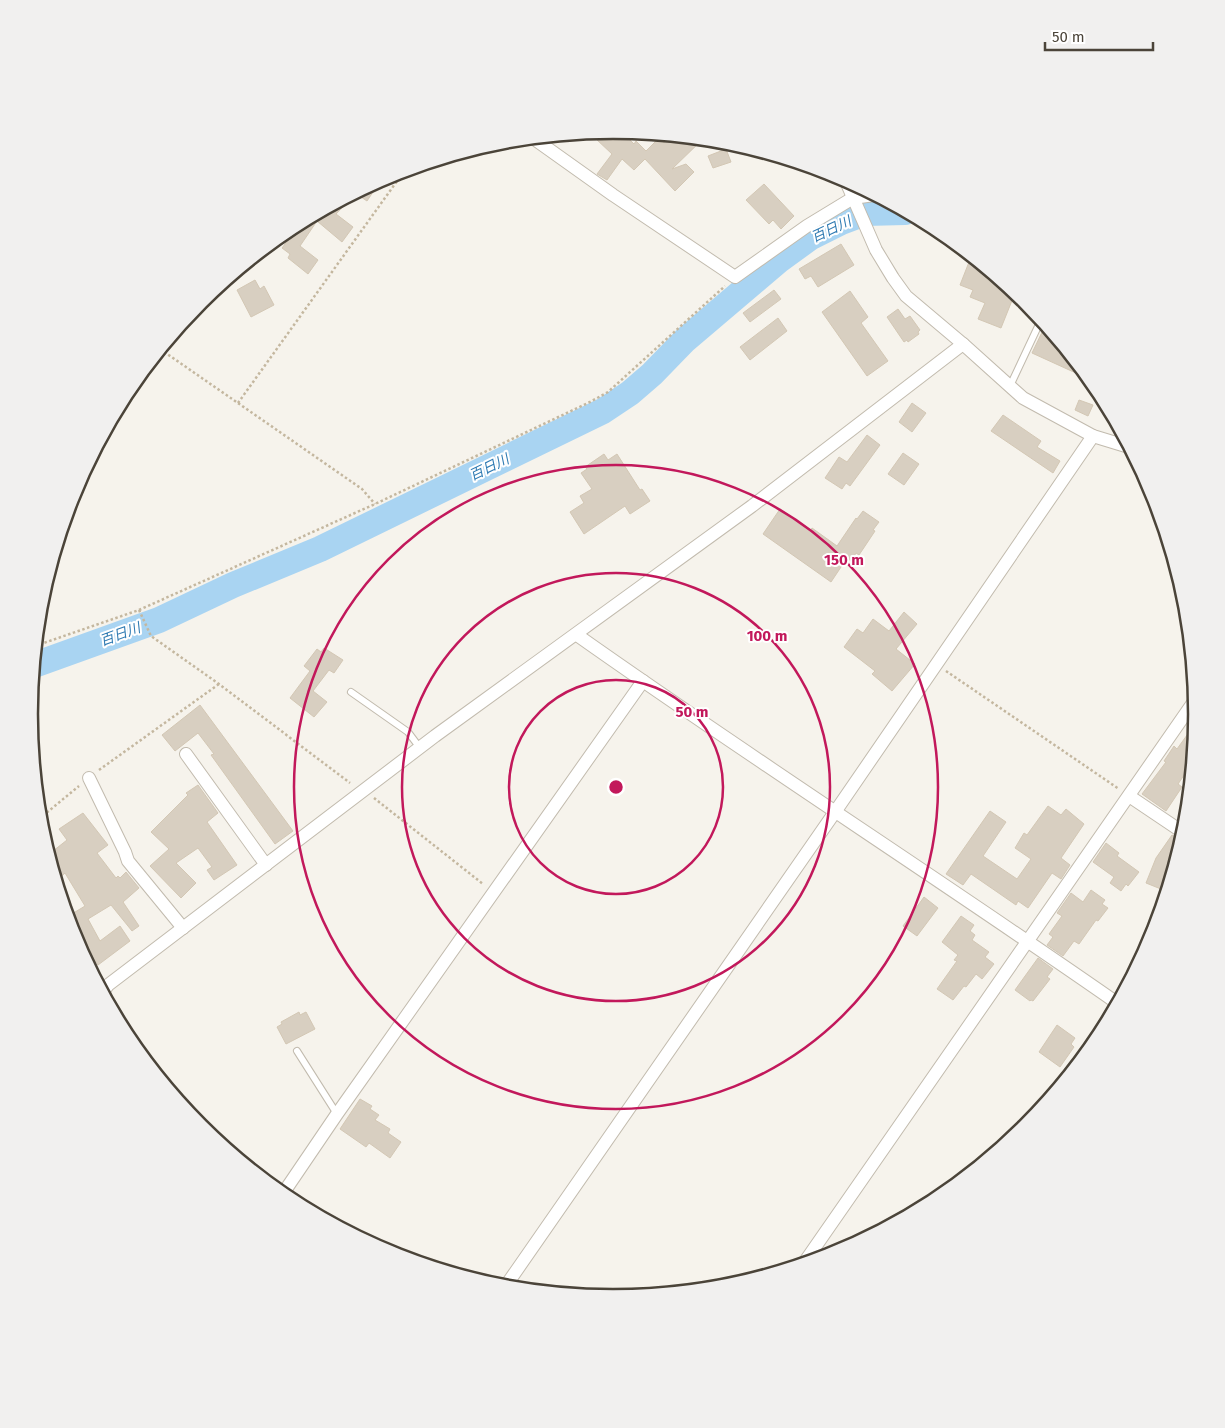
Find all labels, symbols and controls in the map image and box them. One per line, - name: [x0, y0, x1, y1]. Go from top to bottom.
- scale bar: [1045, 20, 1152, 52]
- text: 50 m: [1052, 28, 1085, 46]
- water label: 百日川: [809, 212, 856, 246]
- water label: 百日川: [467, 450, 514, 484]
- text: 150 m: [824, 551, 864, 569]
- water label: 百日川: [98, 619, 145, 650]
- text: 100 m: [747, 627, 787, 645]
- text: 50 m: [675, 703, 709, 721]
- centre of rings: [607, 778, 625, 796]

